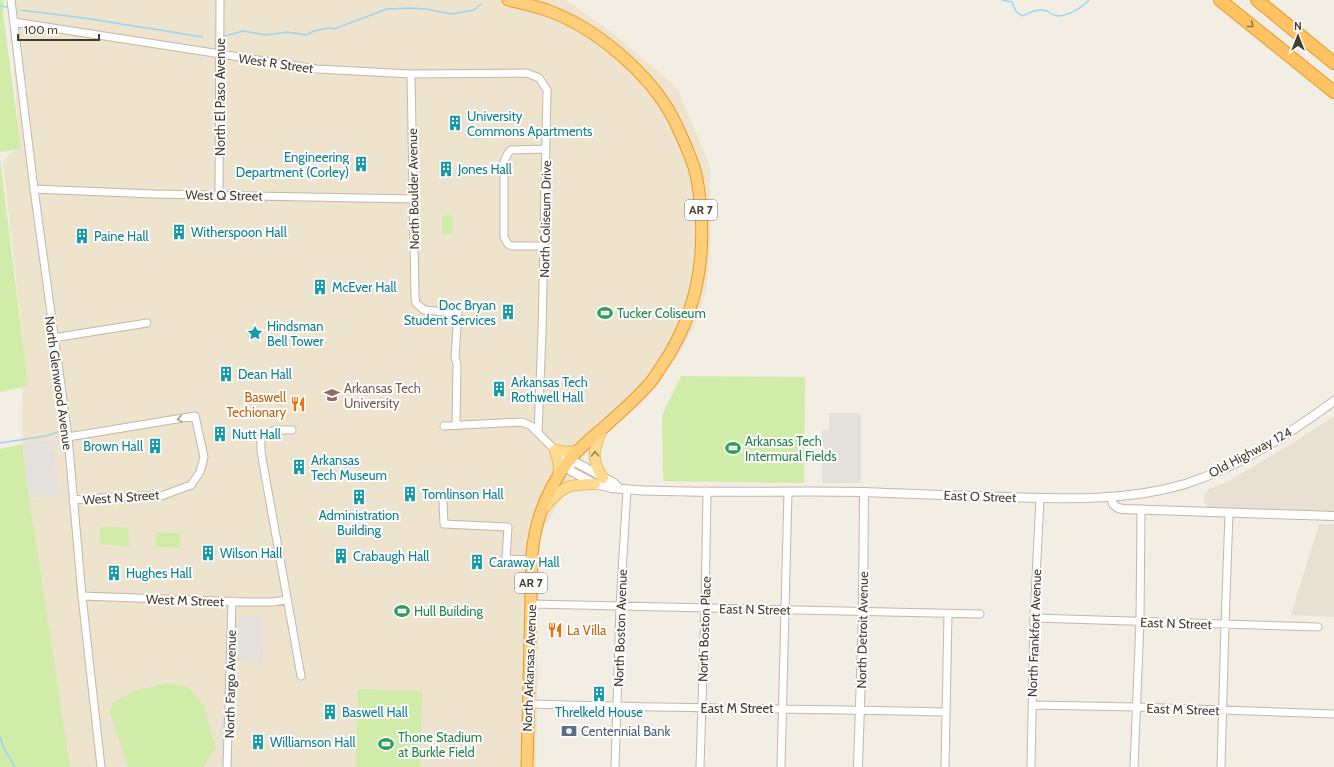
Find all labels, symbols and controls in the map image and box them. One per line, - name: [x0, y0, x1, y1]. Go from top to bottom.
- scale bar: [18, 16, 99, 42]
- north arrow: [1278, 16, 1318, 56]
- text: N: [1294, 19, 1302, 33]
- one-way arrow: [1246, 20, 1253, 27]
- text: 100 m: [24, 22, 58, 37]
- street label: North El Paso Avenue: [212, 38, 228, 156]
- street label: West R Street: [238, 50, 315, 76]
- place label: University Commons Apartments: [467, 108, 593, 139]
- building icon: University Commons Apartments: [446, 114, 464, 132]
- street label: North Boulder Avenue: [404, 128, 422, 250]
- place label: Engineering Department (Corley): [236, 149, 350, 180]
- building icon: Engineering Department (Corley): [352, 155, 370, 173]
- building icon: Jones Hall: [437, 160, 455, 178]
- street label: North Coliseum Drive: [536, 160, 554, 278]
- place label: Jones Hall: [457, 161, 512, 177]
- street label: West Q Street: [185, 186, 263, 204]
- road number: AR 7: [685, 200, 717, 220]
- building icon: Witherspoon Hall: [170, 223, 188, 241]
- place label: Witherspoon Hall: [191, 224, 287, 240]
- building icon: Paine Hall: [73, 227, 91, 245]
- place label: Paine Hall: [94, 228, 149, 244]
- building icon: McEver Hall: [311, 278, 329, 296]
- place label: McEver Hall: [332, 279, 397, 295]
- place label: Doc Bryan Student Services: [404, 297, 497, 328]
- building icon: Doc Bryan Student Services: [499, 303, 517, 321]
- sports icon: Tucker Coliseum: [596, 304, 614, 322]
- place label: Tucker Coliseum: [617, 305, 706, 321]
- street label: North Glenwood Avenue: [42, 315, 76, 451]
- place label: Hindsman Bell Tower: [267, 318, 324, 349]
- place icon: Hindsman Bell Tower: [246, 324, 264, 342]
- building icon: Dean Hall: [217, 365, 235, 383]
- place label: Dean Hall: [238, 366, 292, 382]
- place label: Arkansas Tech Rothwell Hall: [511, 374, 588, 405]
- place label: Arkansas Tech University: [344, 380, 421, 411]
- building icon: Arkansas Tech Rothwell Hall: [490, 380, 508, 398]
- school or university icon: Arkansas Tech University: [323, 386, 341, 404]
- place label: Baswell Techionary: [226, 389, 286, 420]
- restaurant icon: Baswell Techionary: [289, 395, 307, 413]
- one-way arrow: [177, 414, 183, 423]
- street label: Old Highway 124: [1206, 423, 1295, 481]
- building icon: Nutt Hall: [211, 425, 229, 443]
- place label: Nutt Hall: [232, 426, 281, 442]
- place label: Arkansas Tech Intermural Fields: [745, 433, 837, 464]
- building icon: Brown Hall: [146, 437, 164, 455]
- place label: Brown Hall: [83, 438, 143, 454]
- sports icon: Arkansas Tech Intermural Fields: [724, 439, 742, 457]
- one-way arrow: [591, 451, 599, 457]
- place label: Arkansas Tech Museum: [311, 452, 387, 483]
- building icon: Arkansas Tech Museum: [290, 458, 308, 476]
- building icon: Tomlinson Hall: [401, 485, 419, 503]
- street label: West N Street: [82, 486, 160, 508]
- place label: Tomlinson Hall: [422, 486, 504, 502]
- street label: East O Street: [944, 487, 1017, 505]
- building icon: Administration Building: [350, 488, 368, 506]
- place label: Administration Building: [319, 507, 399, 538]
- building icon: Wilson Hall: [199, 544, 217, 562]
- place label: Wilson Hall: [220, 545, 282, 561]
- building icon: Crabaugh Hall: [332, 547, 350, 565]
- place label: Crabaugh Hall: [353, 548, 429, 564]
- building icon: Caraway Hall: [468, 553, 486, 571]
- place label: Caraway Hall: [489, 554, 560, 570]
- building icon: Hughes Hall: [105, 564, 123, 582]
- place label: Hughes Hall: [126, 565, 192, 581]
- street label: North Frankfort Avenue: [1024, 568, 1044, 697]
- street label: North Boston Avenue: [610, 569, 630, 687]
- street label: North Detroit Avenue: [853, 571, 871, 689]
- road number: AR 7: [515, 573, 547, 593]
- street label: North Boston Place: [694, 576, 714, 682]
- street label: West M Street: [146, 591, 225, 609]
- street label: East N Street: [719, 600, 792, 618]
- sports icon: Hull Building: [393, 602, 411, 620]
- place label: Hull Building: [414, 603, 483, 619]
- street label: North Arkansas Avenue: [519, 604, 539, 732]
- street label: East N Street: [1140, 614, 1213, 632]
- restaurant icon: La Villa: [546, 621, 564, 639]
- place label: La Villa: [567, 622, 607, 638]
- street label: North Fargo Avenue: [221, 629, 239, 738]
- building icon: Threlkeld House: [590, 685, 608, 703]
- street label: East M Street: [700, 700, 774, 716]
- street label: East M Street: [1146, 700, 1220, 718]
- building icon: Baswell Hall: [321, 703, 339, 721]
- place label: Baswell Hall: [342, 704, 408, 720]
- place label: Threlkeld House: [555, 704, 643, 720]
- bank icon: Centennial Bank: [560, 722, 578, 740]
- place label: Centennial Bank: [581, 723, 670, 739]
- place label: Thone Stadium at Burkle Field: [398, 729, 482, 760]
- building icon: Williamson Hall: [249, 733, 267, 751]
- place label: Williamson Hall: [270, 734, 356, 750]
- sports icon: Thone Stadium at Burkle Field: [377, 735, 395, 753]

